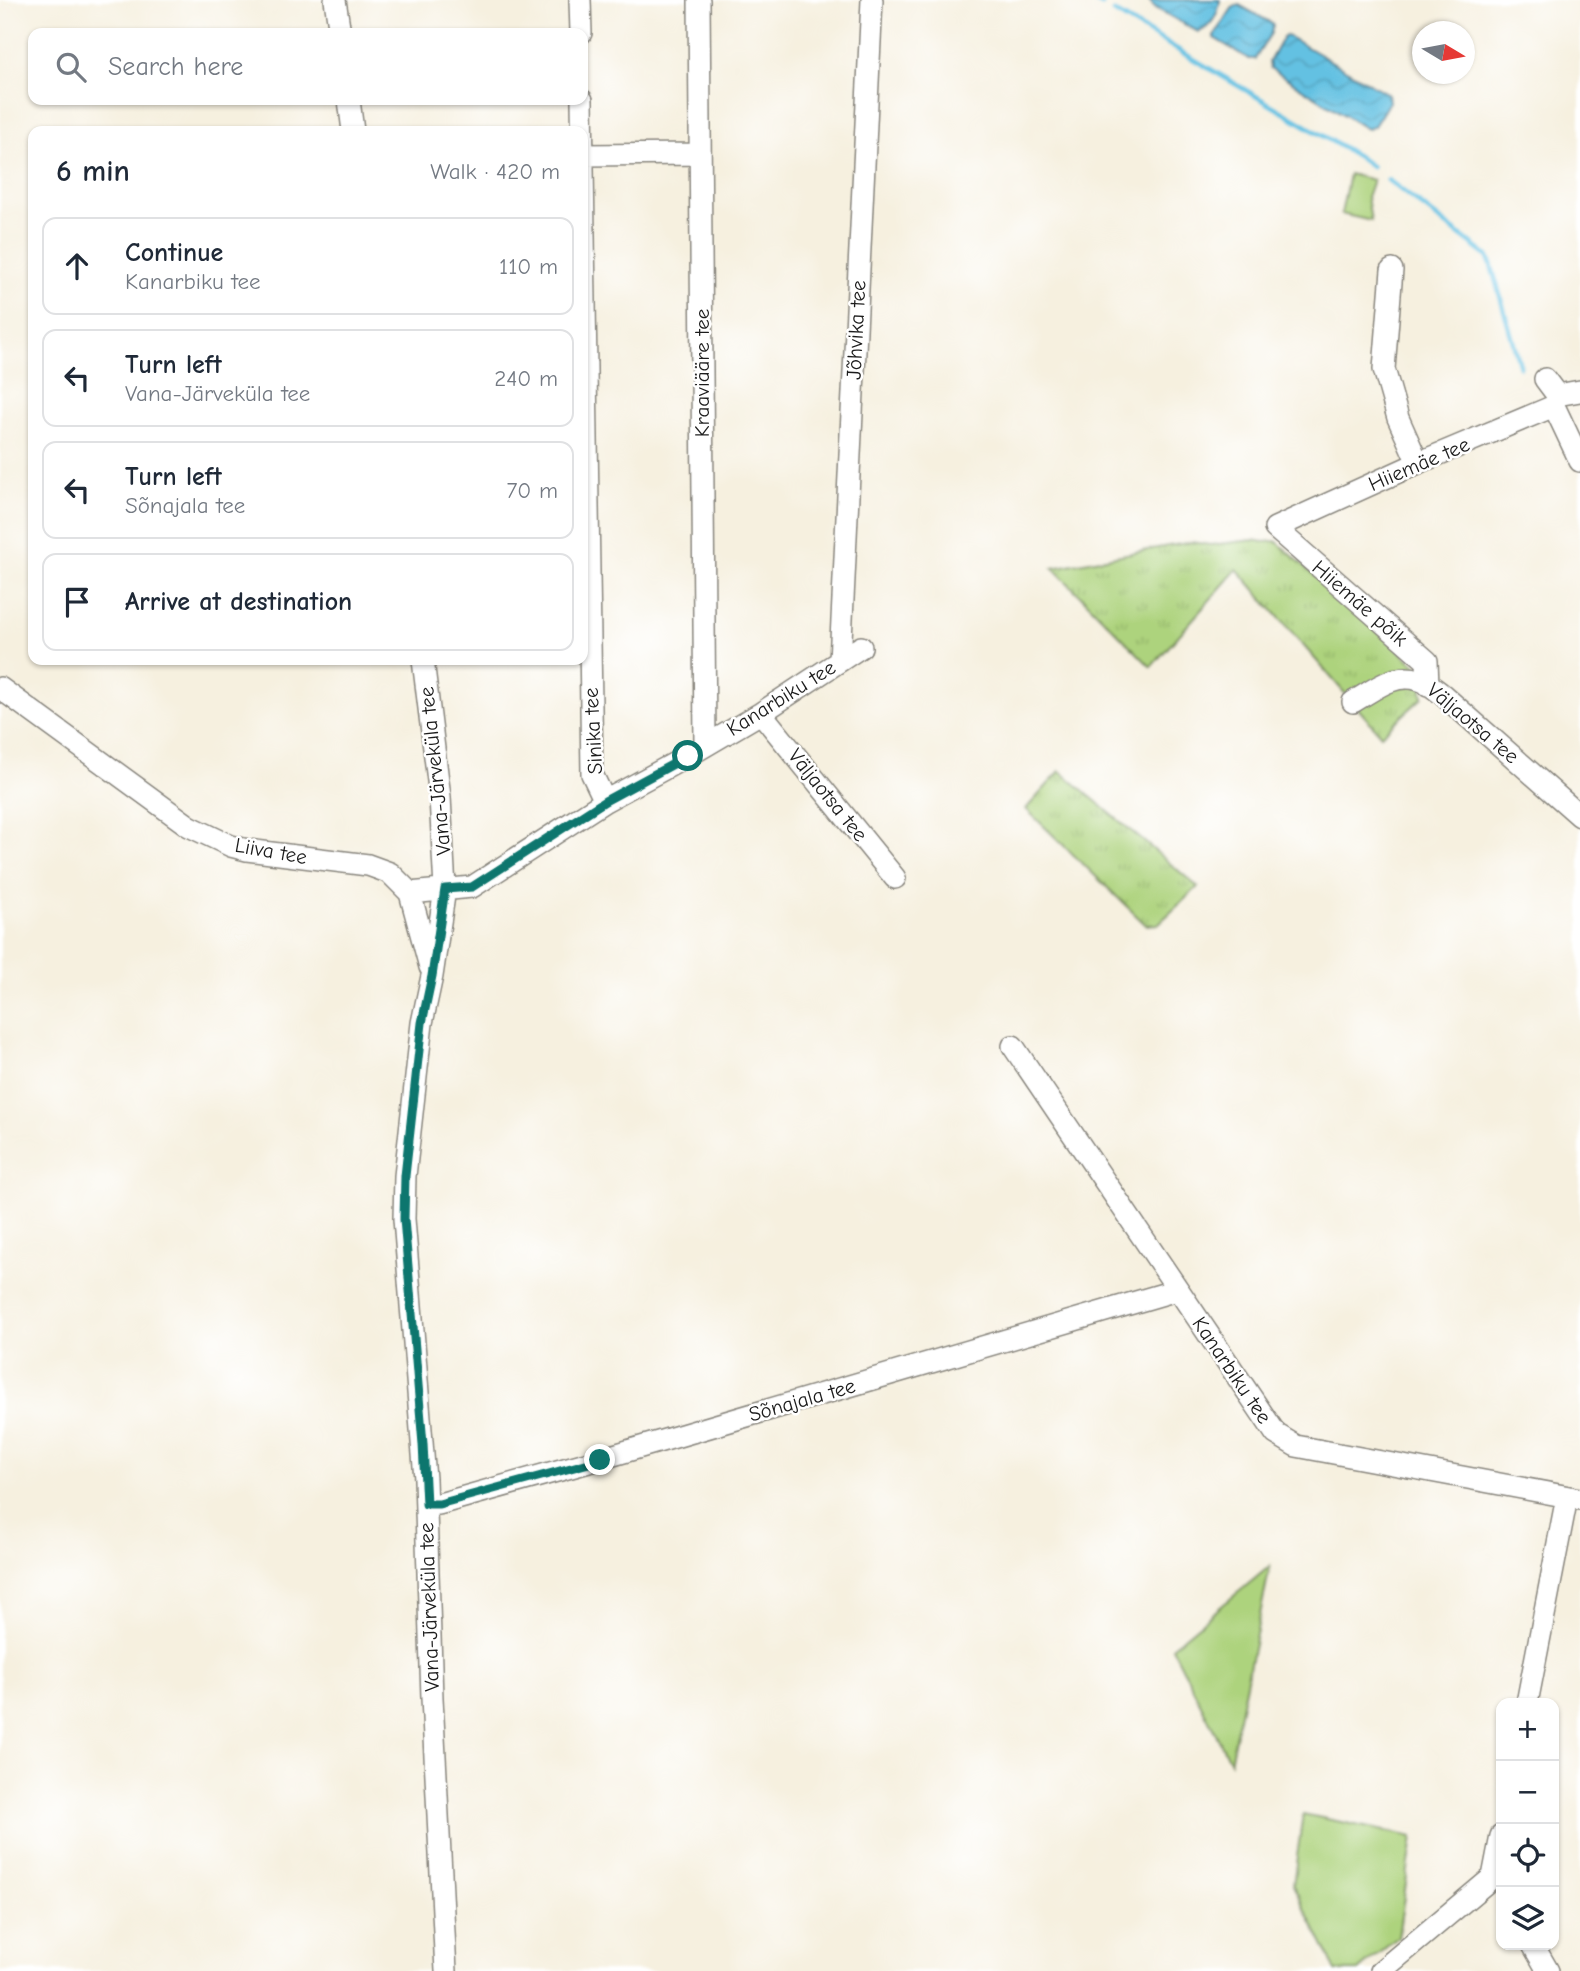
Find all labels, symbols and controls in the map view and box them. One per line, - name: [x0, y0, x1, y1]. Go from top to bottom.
- north arrow: [1412, 21, 1475, 84]
- search box: [28, 28, 588, 105]
- icon: search: [52, 48, 90, 86]
- text: Search here: [108, 52, 243, 82]
- text: 6 min: [56, 154, 130, 189]
- text: Walk · 420 m: [430, 158, 560, 185]
- text: Continue: [125, 238, 223, 268]
- icon: ahead: [58, 247, 96, 285]
- text: 110 m: [499, 253, 558, 280]
- text: Kanarbiku tee: [125, 268, 261, 295]
- street label: Jõhvika tee: [841, 280, 871, 380]
- street label: Kraaviääre tee: [690, 309, 714, 437]
- text: Turn left: [125, 350, 222, 380]
- icon: left: [58, 359, 96, 397]
- text: 240 m: [494, 365, 558, 392]
- text: Vana-Järveküla tee: [125, 380, 310, 407]
- street label: Hiiemäe tee: [1365, 432, 1473, 496]
- text: Turn left: [125, 462, 222, 492]
- icon: left: [58, 471, 96, 509]
- text: 70 m: [506, 477, 558, 504]
- text: Sõnajala tee: [125, 492, 245, 519]
- street label: Hiiemäe põik: [1308, 555, 1412, 651]
- icon: arrive: [58, 583, 96, 621]
- text: Arrive at destination: [125, 587, 352, 617]
- street label: Kanarbiku tee: [722, 655, 840, 741]
- street label: Väljaotsa tee: [1422, 678, 1524, 768]
- street label: Vana-Järveküla tee: [414, 686, 456, 856]
- street label: Sinika tee: [579, 687, 607, 775]
- route start: [672, 740, 703, 771]
- street label: Väljaotsa tee: [783, 744, 873, 846]
- street label: Liiva tee: [233, 833, 309, 869]
- street label: Kanarbiku tee: [1187, 1312, 1277, 1428]
- street label: Sõnajala tee: [746, 1373, 858, 1427]
- route end: [584, 1444, 615, 1475]
- street label: Vana-Järveküla tee: [414, 1522, 444, 1692]
- map controls: [1496, 1698, 1559, 1950]
- button: +: [1496, 1698, 1559, 1761]
- button: −: [1496, 1761, 1559, 1824]
- button: locate: [1496, 1824, 1559, 1887]
- button: layers: [1496, 1887, 1559, 1950]

